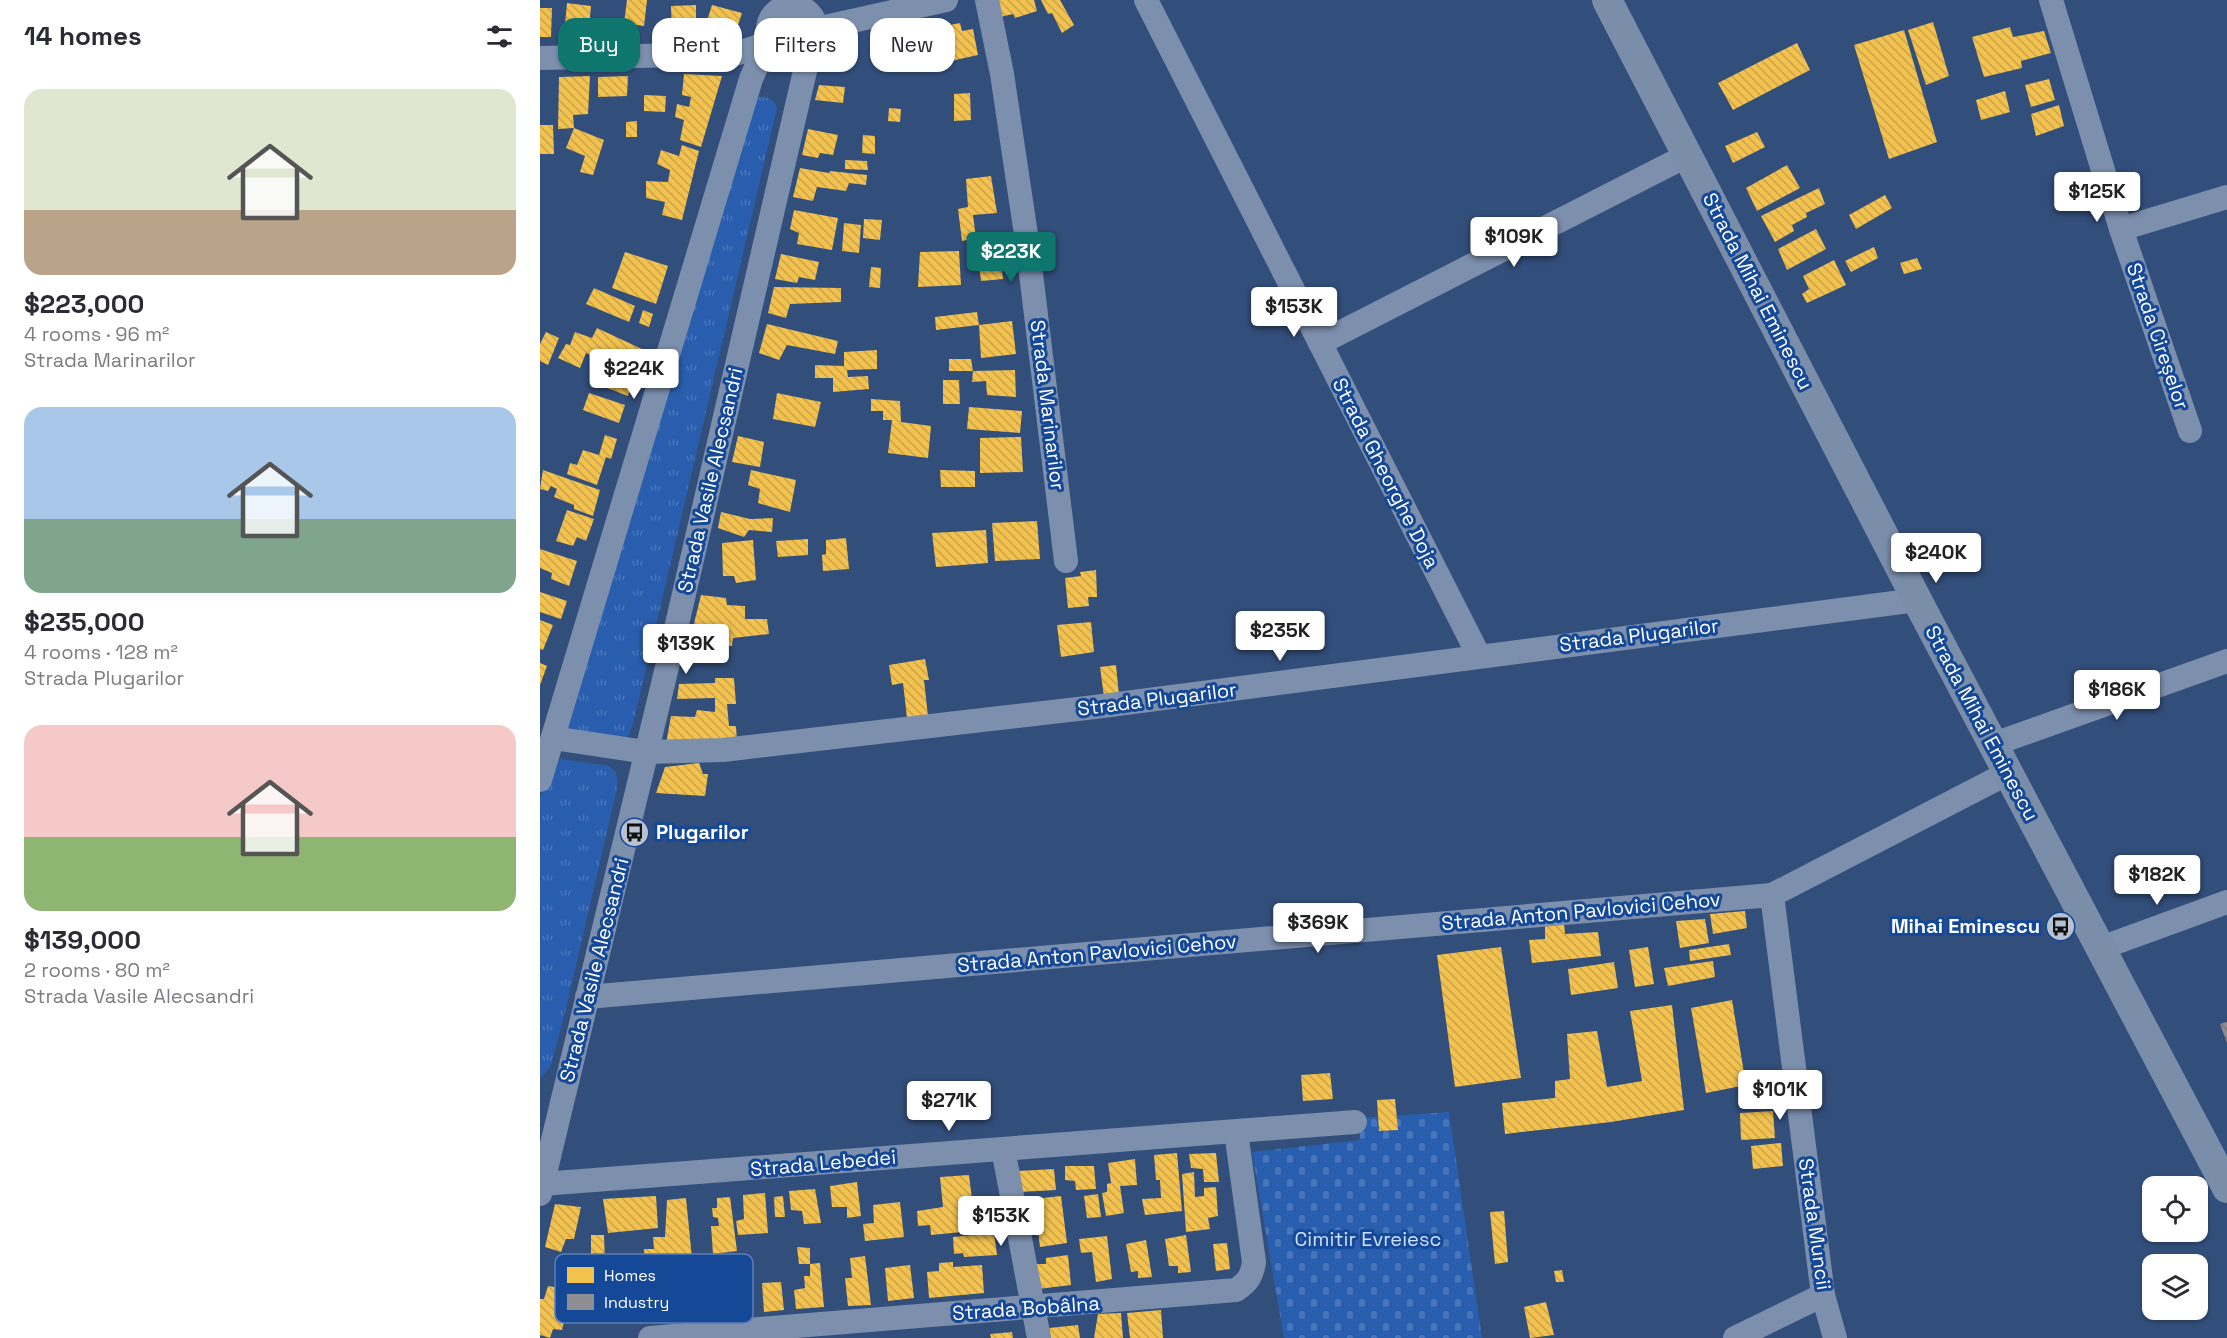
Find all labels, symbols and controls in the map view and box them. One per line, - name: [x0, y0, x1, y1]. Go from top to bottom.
- chip: Buy: [558, 18, 640, 72]
- chip: Rent: [652, 18, 742, 72]
- chip: Filters: [754, 18, 858, 72]
- chip: New: [870, 18, 955, 72]
- text: 14 homes: [24, 19, 142, 53]
- icon: filters: [483, 20, 516, 53]
- icon: home: [216, 128, 324, 236]
- pin: $125K: [2055, 172, 2139, 223]
- text: $125K: [2068, 178, 2126, 204]
- street label: Strada Mihai Eminescu: [1697, 188, 1819, 394]
- pin: $109K: [1472, 217, 1556, 268]
- text: $109K: [1485, 223, 1544, 249]
- pin: $223K: [969, 232, 1053, 283]
- text: $223K: [981, 238, 1041, 264]
- street label: Strada Cireșelor: [2121, 259, 2195, 413]
- text: $223,000: [24, 287, 144, 321]
- pin: $153K: [1252, 287, 1336, 338]
- text: $153K: [1265, 293, 1323, 319]
- street label: Strada Marinarilor: [1025, 318, 1071, 492]
- text: 4 rooms · 96 m²: [24, 321, 169, 347]
- text: Strada Marinarilor: [24, 347, 196, 373]
- pin: $224K: [592, 349, 676, 400]
- text: $224K: [604, 355, 664, 381]
- street label: Strada Vasile Alecsandri: [671, 365, 749, 595]
- street label: Strada Gheorghe Doja: [1327, 373, 1445, 573]
- icon: home: [216, 446, 324, 554]
- pin: $240K: [1894, 533, 1978, 584]
- text: $240K: [1905, 539, 1967, 565]
- text: $235,000: [24, 605, 144, 639]
- pin: $235K: [1238, 611, 1322, 662]
- street label: Strada Plugarilor: [1558, 612, 1720, 658]
- text: $235K: [1250, 617, 1310, 643]
- street label: Strada Mihai Eminescu: [1919, 621, 2045, 825]
- pin: $139K: [644, 624, 728, 675]
- text: $139K: [657, 630, 715, 656]
- text: 4 rooms · 128 m²: [24, 639, 178, 665]
- text: Strada Plugarilor: [24, 665, 184, 691]
- pin: $186K: [2075, 670, 2159, 721]
- street label: Strada Plugarilor: [1076, 676, 1238, 722]
- text: $186K: [2088, 676, 2146, 702]
- icon: home: [216, 764, 324, 872]
- bus stop icon: Plugarilor: [619, 816, 651, 848]
- place label: Plugarilor: [656, 819, 749, 845]
- street label: Strada Vasile Alecsandri: [554, 855, 634, 1085]
- pin: $182K: [2115, 855, 2199, 906]
- text: $182K: [2128, 861, 2186, 887]
- street label: Strada Anton Pavlovici Cehov: [1440, 886, 1722, 936]
- pin: $369K: [1276, 903, 1360, 954]
- text: $369K: [1287, 909, 1349, 935]
- bus stop icon: Mihai Eminescu: [2045, 910, 2077, 942]
- place label: Mihai Eminescu: [1891, 913, 2040, 939]
- text: $139,000: [24, 923, 141, 957]
- street label: Strada Anton Pavlovici Cehov: [956, 928, 1238, 978]
- text: 2 rooms · 80 m²: [24, 957, 170, 983]
- text: Strada Vasile Alecsandri: [24, 983, 254, 1009]
- pin: $101K: [1738, 1070, 1822, 1121]
- text: $101K: [1752, 1076, 1808, 1102]
- pin: $271K: [907, 1081, 991, 1132]
- text: $271K: [921, 1087, 977, 1113]
- street label: Strada Lebedei: [749, 1144, 897, 1182]
- street label: Strada Muncii: [1793, 1156, 1837, 1292]
- map controls: [2142, 1176, 2208, 1320]
- button: locate: [2142, 1176, 2208, 1242]
- pin: $153K: [959, 1196, 1043, 1247]
- text: $153K: [972, 1202, 1030, 1228]
- park label: Cimitir Evreiesc: [1295, 1226, 1441, 1252]
- legend: [555, 1254, 753, 1323]
- button: layers: [2142, 1254, 2208, 1320]
- text: Homes: [604, 1265, 656, 1286]
- street label: Strada Bobâlna: [951, 1290, 1101, 1326]
- text: Industry: [604, 1292, 669, 1313]

